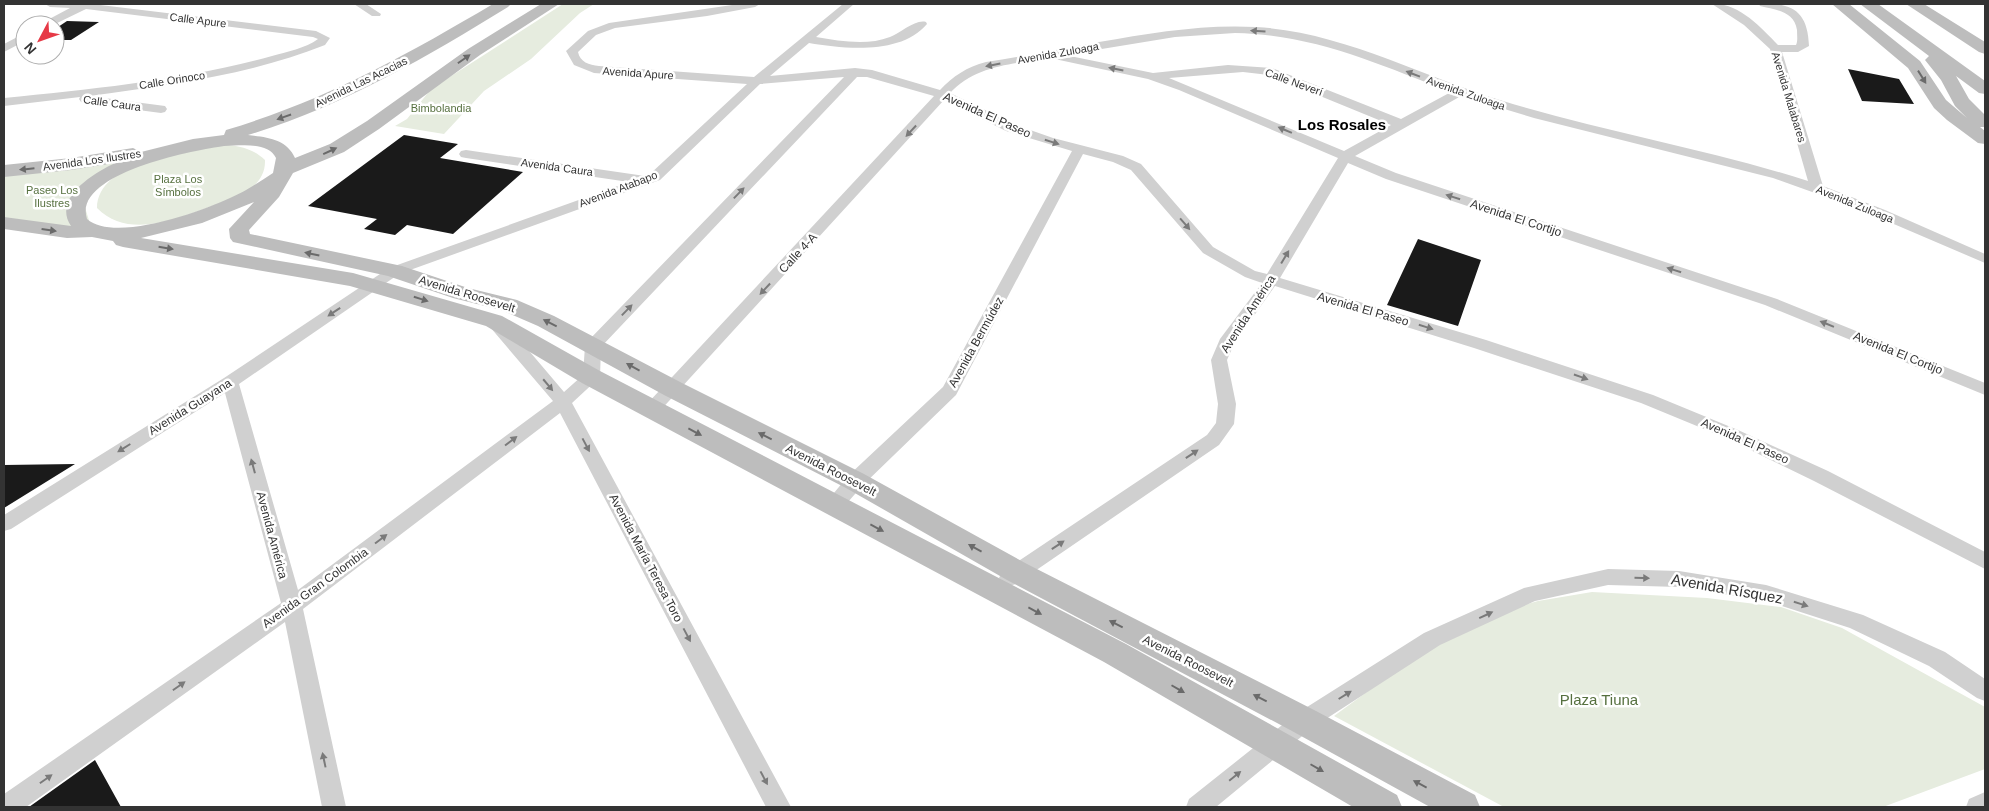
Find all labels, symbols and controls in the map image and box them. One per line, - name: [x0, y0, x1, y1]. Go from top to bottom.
- street label: Calle Apure: [169, 11, 227, 29]
- north arrow: [15, 15, 65, 65]
- one-way arrow: [1250, 26, 1266, 34]
- text: N: [21, 39, 40, 58]
- street label: Avenida Zuloaga: [1016, 40, 1100, 66]
- street label: Avenida Malabares: [1770, 50, 1809, 144]
- street label: Avenida Las Acacias: [313, 54, 410, 110]
- one-way arrow: [457, 54, 471, 64]
- one-way arrow: [986, 61, 1001, 69]
- street label: Avenida Apure: [602, 65, 674, 81]
- one-way arrow: [1107, 65, 1123, 73]
- street label: Calle Neverí: [1264, 66, 1324, 98]
- street label: Calle Orinoco: [138, 69, 206, 91]
- one-way arrow: [1406, 70, 1421, 78]
- one-way arrow: [1918, 71, 1927, 84]
- street label: Avenida Zuloaga: [1425, 74, 1508, 112]
- street label: Avenida El Paseo: [941, 89, 1033, 141]
- street label: Calle Caura: [82, 93, 142, 113]
- park label: Bimbolandia: [411, 102, 472, 114]
- one-way arrow: [277, 114, 292, 121]
- district label: Los Rosales: [1298, 116, 1386, 133]
- one-way arrow: [905, 125, 917, 137]
- one-way arrow: [1277, 126, 1292, 134]
- one-way arrow: [1045, 139, 1060, 147]
- street label: Avenida Los Ilustres: [42, 147, 142, 173]
- one-way arrow: [323, 147, 337, 155]
- street label: Avenida Caura: [520, 156, 595, 178]
- one-way arrow: [19, 165, 35, 173]
- street label: Avenida Atabapo: [577, 169, 659, 209]
- park label: Plaza Los Símbolos: [154, 173, 203, 198]
- street label: Avenida Zuloaga: [1815, 183, 1896, 225]
- park label: Paseo Los Ilustres: [26, 184, 78, 209]
- one-way arrow: [733, 187, 745, 199]
- one-way arrow: [1445, 192, 1460, 200]
- street label: Avenida El Cortijo: [1469, 197, 1564, 239]
- one-way arrow: [1179, 217, 1191, 229]
- one-way arrow: [41, 226, 57, 234]
- street label: Calle 4-A: [776, 230, 820, 276]
- one-way arrow: [158, 244, 174, 252]
- one-way arrow: [305, 250, 320, 258]
- one-way arrow: [1280, 251, 1289, 264]
- one-way arrow: [1666, 265, 1681, 273]
- street label: Avenida América: [1218, 272, 1279, 355]
- street label: Avenida Roosevelt: [417, 273, 517, 315]
- one-way arrow: [759, 283, 771, 295]
- street label: Avenida El Paseo: [1316, 289, 1411, 329]
- street label: Avenida Bermúdez: [945, 294, 1007, 390]
- one-way arrow: [414, 296, 429, 304]
- one-way arrow: [621, 305, 633, 317]
- one-way arrow: [327, 308, 341, 317]
- one-way arrow: [543, 319, 557, 327]
- one-way arrow: [1819, 320, 1834, 328]
- one-way arrow: [1419, 324, 1434, 332]
- street label: Avenida El Cortijo: [1851, 329, 1945, 377]
- one-way arrow: [626, 363, 640, 371]
- one-way arrow: [1574, 373, 1589, 381]
- street label: Avenida Guayana: [146, 376, 234, 438]
- one-way arrow: [543, 378, 554, 391]
- street label: Avenida El Paseo: [1699, 415, 1791, 467]
- one-way arrow: [688, 428, 702, 436]
- one-way arrow: [758, 431, 772, 439]
- one-way arrow: [504, 436, 517, 447]
- one-way arrow: [582, 438, 590, 452]
- street label: Avenida Roosevelt: [783, 441, 879, 499]
- one-way arrow: [118, 444, 131, 453]
- one-way arrow: [1186, 450, 1199, 459]
- one-way arrow: [249, 458, 257, 473]
- street label: Avenida América: [254, 490, 290, 581]
- street label: Avenida María Teresa Toro: [606, 492, 686, 625]
- one-way arrow: [870, 524, 885, 532]
- one-way arrow: [374, 534, 388, 544]
- one-way arrow: [1051, 540, 1064, 550]
- one-way arrow: [968, 544, 981, 553]
- street label: Avenida Gran Colombia: [259, 545, 371, 631]
- street label: Avenida Rísquez: [1670, 570, 1784, 607]
- one-way arrow: [1634, 574, 1650, 582]
- one-way arrow: [1794, 601, 1809, 608]
- one-way arrow: [1028, 607, 1042, 615]
- one-way arrow: [1479, 610, 1493, 618]
- one-way arrow: [1109, 620, 1123, 628]
- one-way arrow: [683, 627, 691, 642]
- street label: Avenida Roosevelt: [1140, 632, 1236, 690]
- one-way arrow: [172, 681, 185, 691]
- one-way arrow: [1170, 685, 1185, 693]
- one-way arrow: [1338, 690, 1351, 700]
- park label: Plaza Tiuna: [1560, 691, 1639, 708]
- one-way arrow: [1253, 694, 1267, 703]
- one-way arrow: [320, 752, 328, 767]
- one-way arrow: [1310, 764, 1324, 773]
- one-way arrow: [760, 771, 768, 785]
- one-way arrow: [1229, 771, 1242, 782]
- one-way arrow: [39, 774, 53, 784]
- one-way arrow: [1412, 780, 1427, 788]

